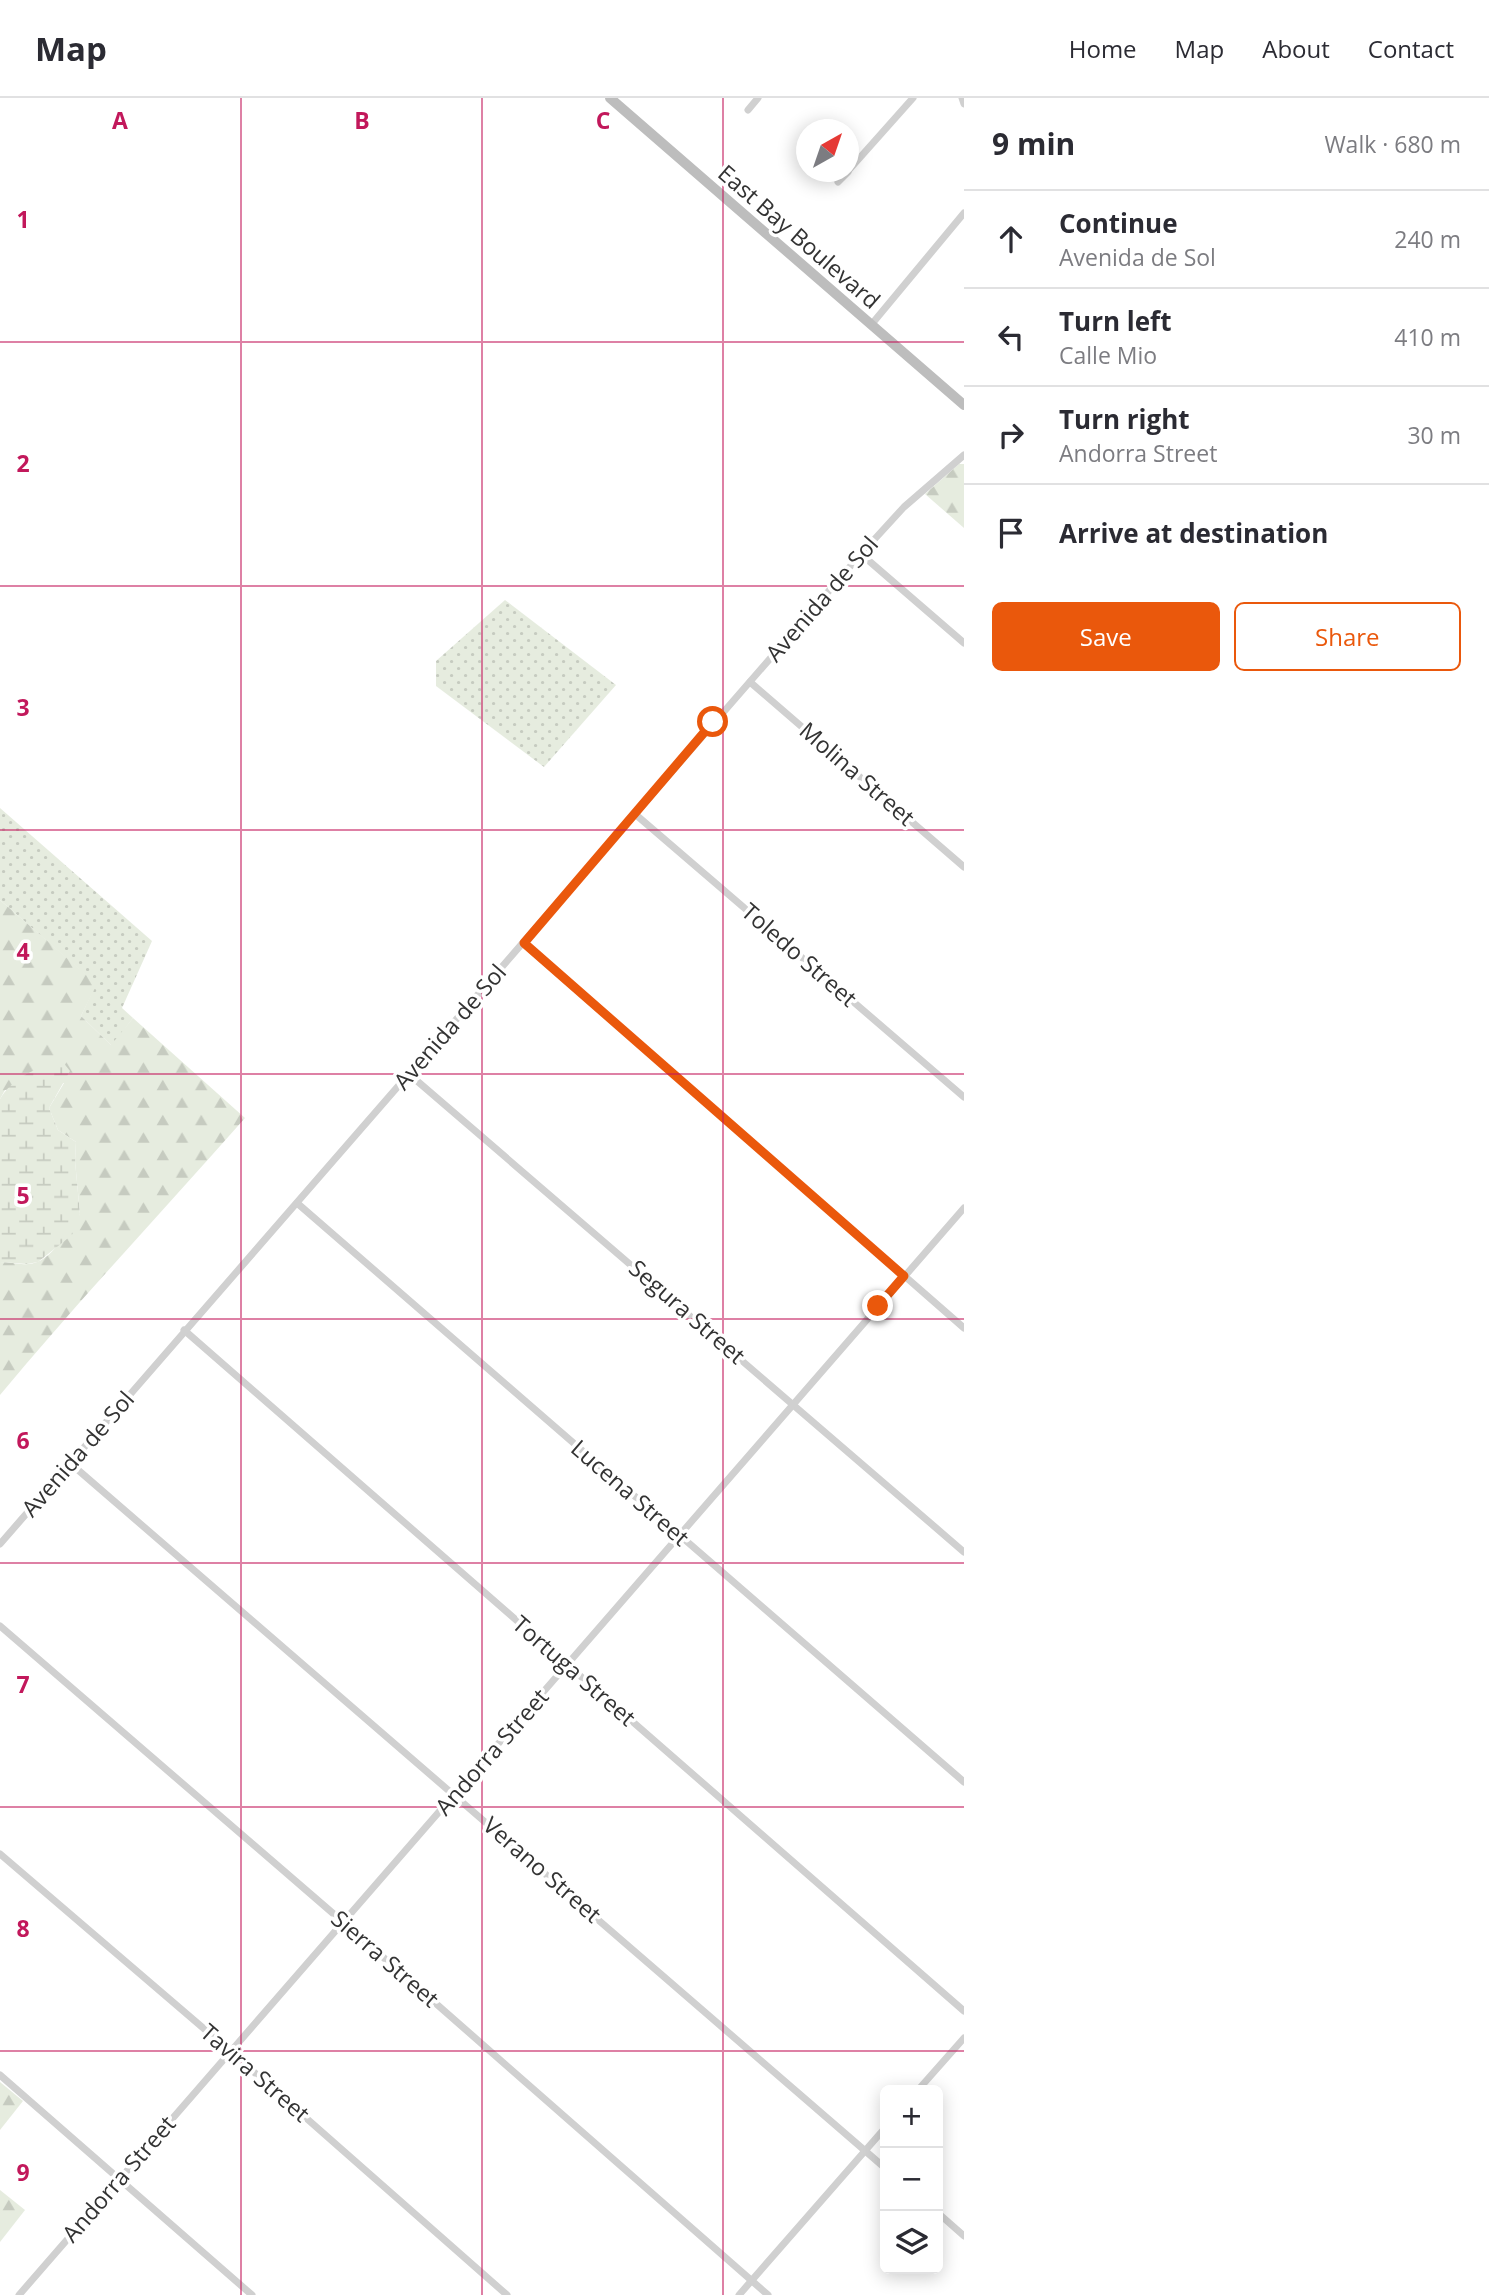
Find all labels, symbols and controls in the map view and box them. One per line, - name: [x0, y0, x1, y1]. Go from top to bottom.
- text: Map: [35, 26, 107, 71]
- text: Home: [1069, 32, 1137, 65]
- text: Map: [1175, 32, 1224, 65]
- text: About: [1262, 32, 1330, 65]
- text: Contact: [1368, 32, 1454, 65]
- text: A: [112, 104, 128, 136]
- text: B: [354, 104, 370, 136]
- text: C: [596, 104, 610, 136]
- north arrow: [796, 119, 859, 182]
- text: 9 min: [992, 123, 1075, 164]
- text: Walk · 680 m: [1324, 128, 1461, 160]
- street label: East Bay Boulevard: [712, 157, 888, 316]
- text: 1: [16, 203, 30, 235]
- text: Continue: [1059, 205, 1178, 241]
- icon: ahead: [992, 220, 1030, 258]
- text: 240 m: [1394, 223, 1461, 255]
- text: Avenida de Sol: [1059, 241, 1216, 273]
- text: Turn left: [1059, 303, 1171, 339]
- icon: left: [992, 318, 1030, 356]
- text: 410 m: [1394, 321, 1461, 353]
- text: Calle Mio: [1059, 339, 1157, 371]
- text: Turn right: [1059, 401, 1190, 437]
- icon: right: [992, 416, 1030, 454]
- text: 30 m: [1407, 419, 1461, 451]
- text: Andorra Street: [1059, 437, 1217, 469]
- text: 2: [16, 447, 30, 479]
- icon: arrive: [992, 514, 1030, 552]
- text: Arrive at destination: [1059, 515, 1328, 551]
- street label: Avenida de Sol: [758, 529, 885, 668]
- button: Save: [992, 602, 1220, 671]
- button: Share: [1234, 602, 1461, 671]
- text: 3: [16, 691, 30, 723]
- route start: [697, 706, 728, 737]
- street label: Molina Street: [793, 714, 922, 832]
- street label: Toledo Street: [735, 895, 864, 1013]
- text: 4: [16, 935, 30, 967]
- street label: Avenida de Sol: [386, 957, 513, 1096]
- text: 5: [16, 1179, 30, 1211]
- street label: Segura Street: [623, 1252, 753, 1371]
- route end: [862, 1290, 893, 1321]
- street label: Avenida de Sol: [14, 1384, 141, 1523]
- text: 6: [16, 1424, 30, 1456]
- street label: Lucena Street: [565, 1432, 697, 1553]
- street label: Tortuga Street: [506, 1608, 643, 1733]
- text: 7: [16, 1668, 30, 1700]
- street label: Andorra Street: [427, 1681, 555, 1822]
- street label: Verano Street: [477, 1809, 609, 1930]
- street label: Sierra Street: [325, 1902, 446, 2014]
- text: 8: [16, 1912, 30, 1944]
- street label: Tavira Street: [194, 2016, 317, 2129]
- map controls: [880, 2085, 943, 2274]
- button: +: [880, 2085, 943, 2148]
- street label: Andorra Street: [54, 2108, 182, 2249]
- button: −: [880, 2148, 943, 2211]
- text: 9: [16, 2156, 30, 2188]
- button: layers: [880, 2211, 943, 2274]

